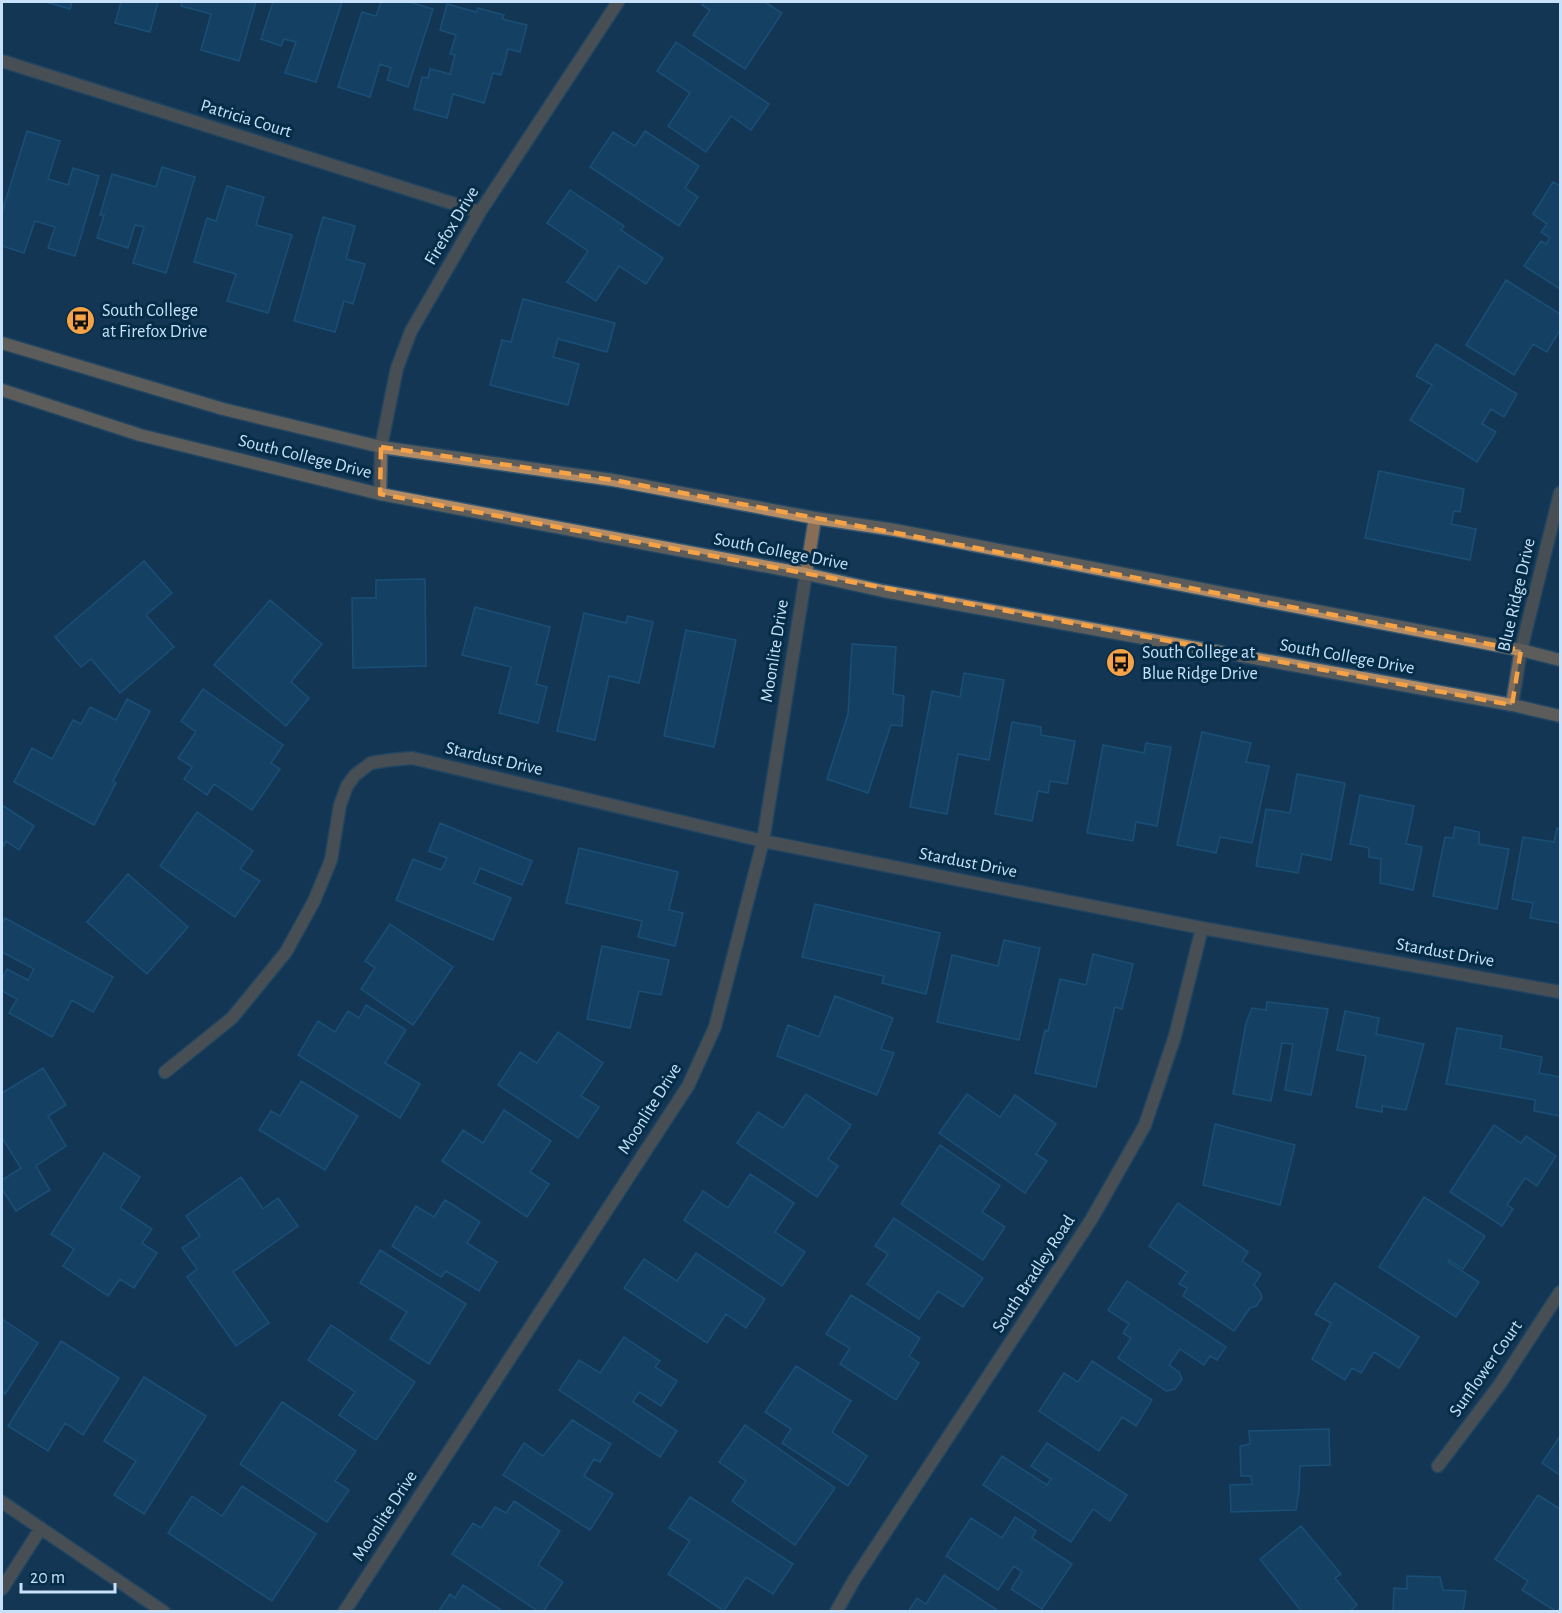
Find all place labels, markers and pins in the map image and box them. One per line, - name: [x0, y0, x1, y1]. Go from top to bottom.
- place label: South College at Firefox Drive: [102, 302, 207, 341]
- bus stop icon: South College at Firefox Drive: [65, 305, 97, 337]
- place label: South College at Blue Ridge Drive: [1142, 644, 1258, 683]
- bus stop icon: South College at Blue Ridge Drive: [1105, 647, 1137, 679]

